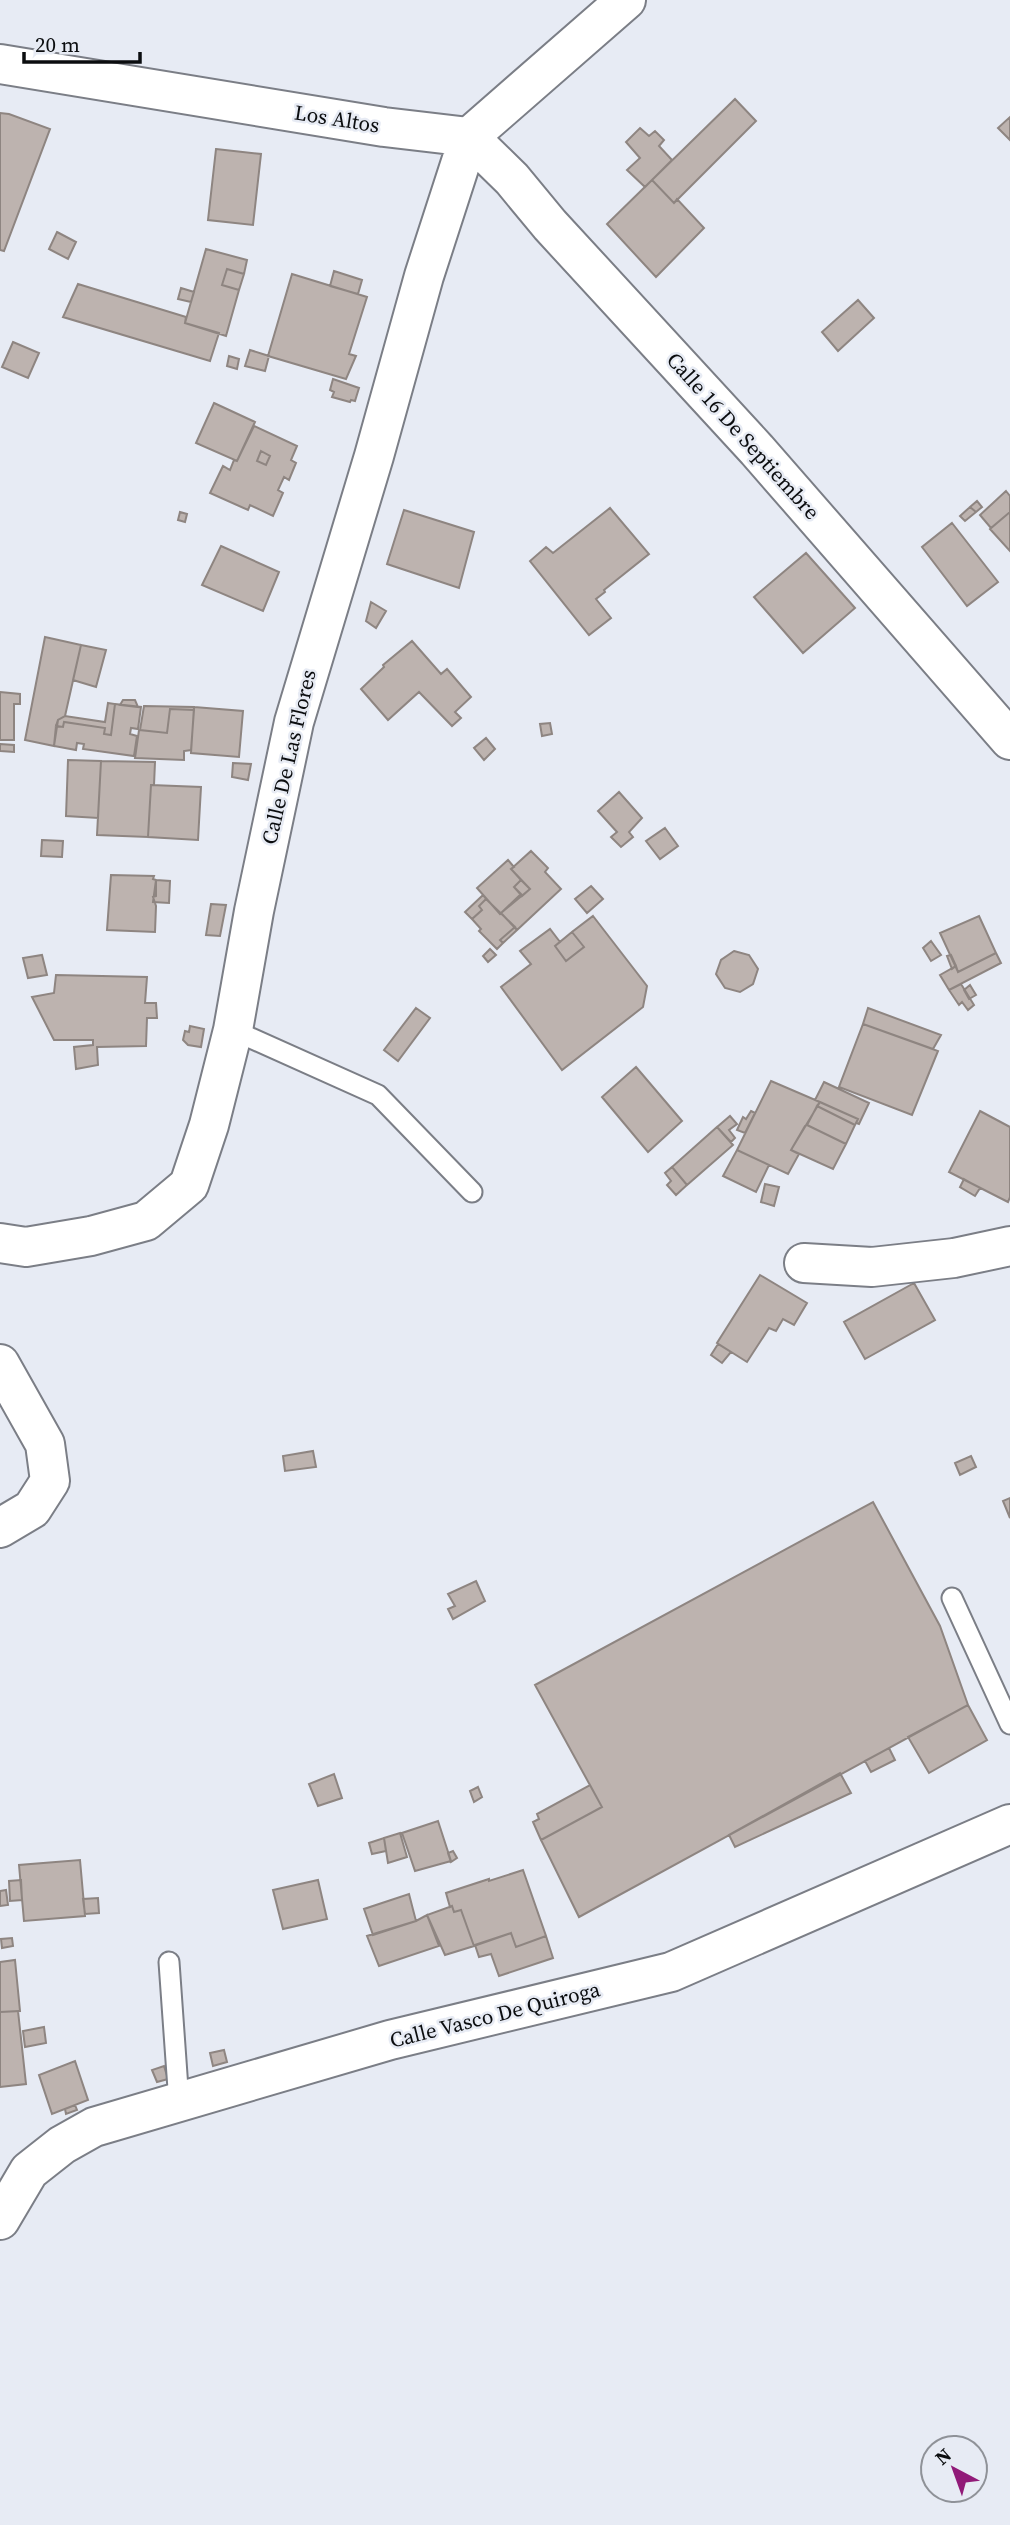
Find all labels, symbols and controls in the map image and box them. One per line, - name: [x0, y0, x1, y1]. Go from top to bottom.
- scale bar: [24, 21, 140, 65]
- text: 20 m: [35, 30, 80, 59]
- street label: Los Altos: [292, 97, 382, 140]
- street label: Calle 16 De Septiembre: [660, 346, 826, 526]
- street label: Calle De Las Flores: [254, 667, 323, 847]
- street label: Calle Vasco De Quiroga: [387, 1974, 603, 2055]
- north arrow: [919, 2434, 989, 2504]
- text: N: [929, 2442, 957, 2471]

